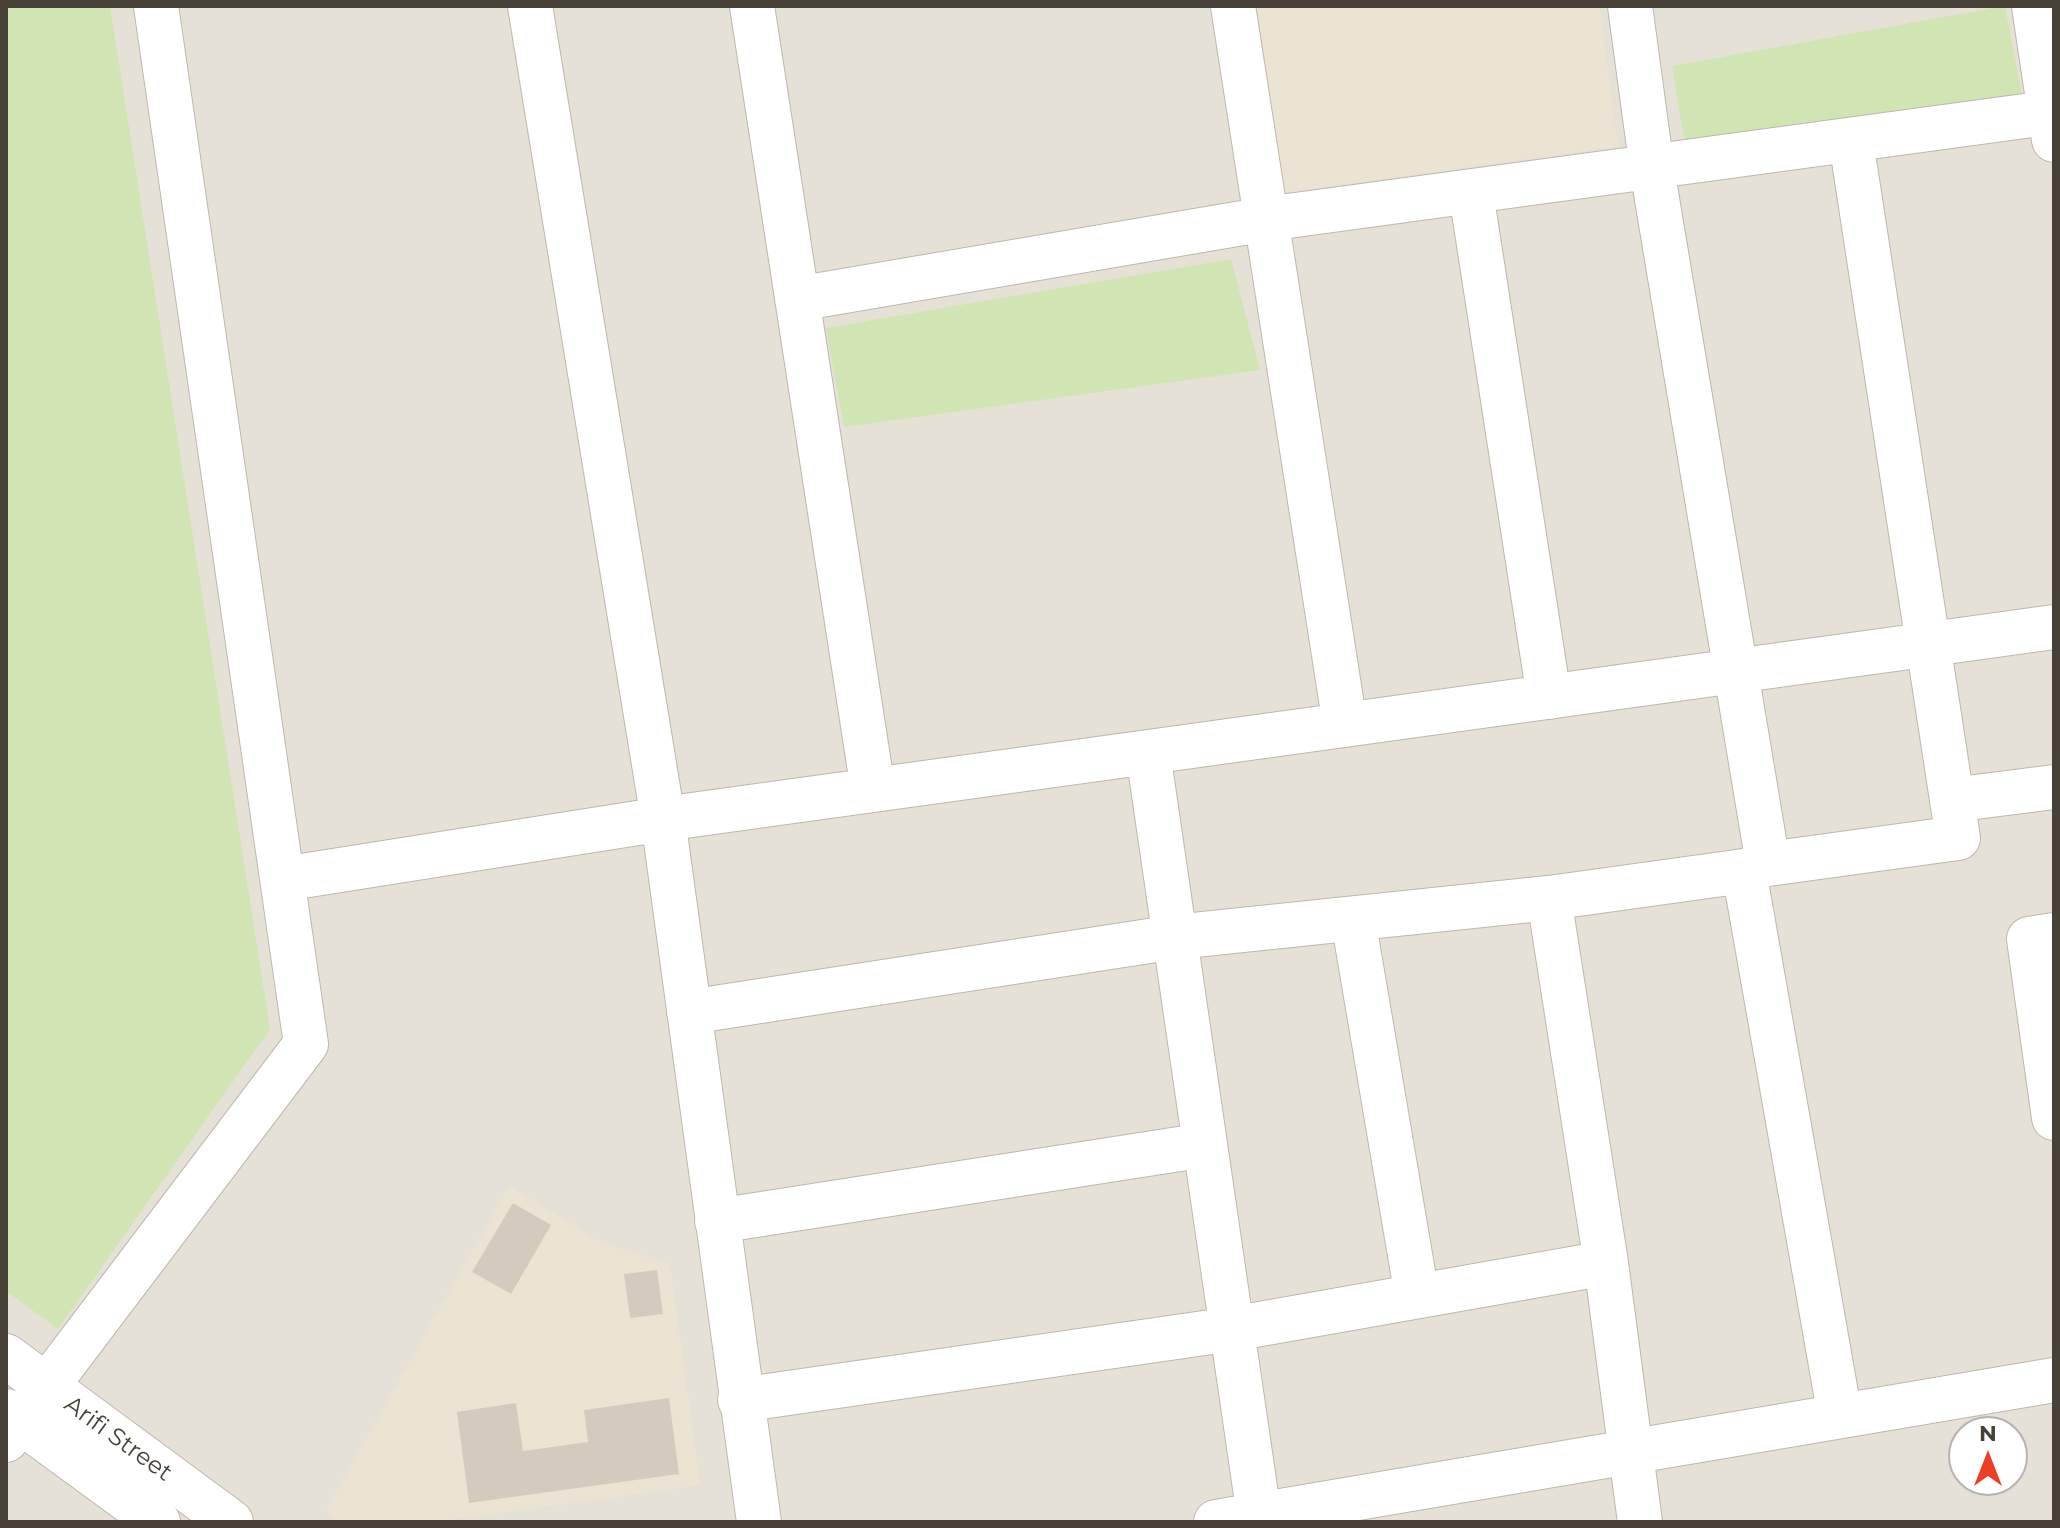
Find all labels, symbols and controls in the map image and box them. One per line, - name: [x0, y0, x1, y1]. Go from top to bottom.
- street label: Arifi Street: [58, 1390, 178, 1488]
- north arrow: [1948, 1416, 2028, 1496]
- text: N: [1979, 1420, 1997, 1447]

